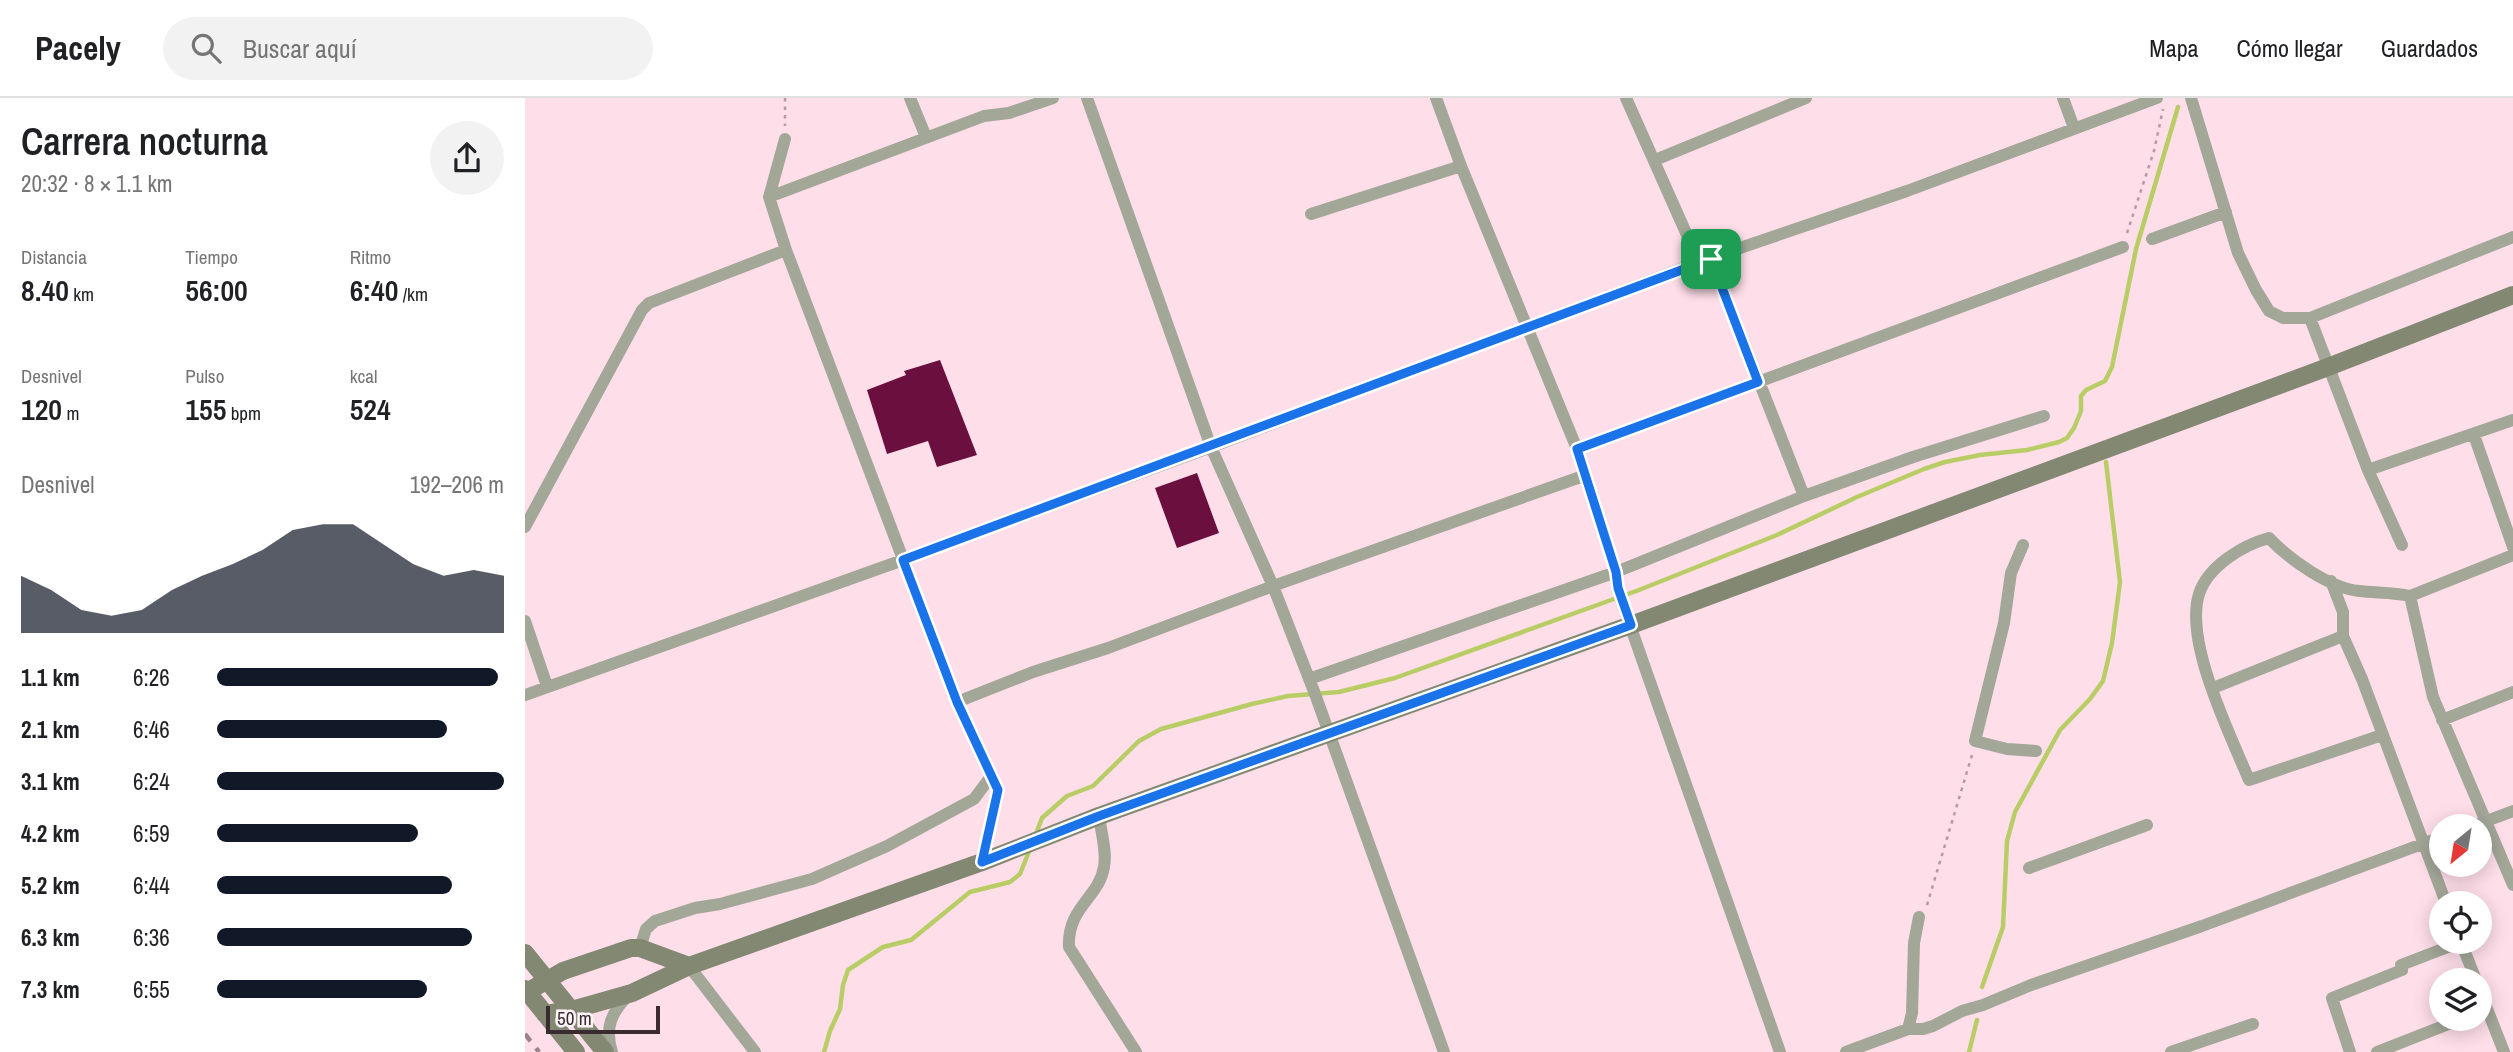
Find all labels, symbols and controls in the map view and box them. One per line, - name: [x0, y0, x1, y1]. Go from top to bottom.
- search box: [163, 17, 653, 80]
- text: Pacely: [35, 26, 121, 70]
- icon: search: [187, 29, 225, 67]
- text: Buscar aquí: [243, 31, 357, 66]
- text: Mapa: [2149, 32, 2199, 64]
- text: Cómo llegar: [2237, 32, 2343, 64]
- text: Guardados: [2381, 32, 2478, 64]
- text: Carrera nocturna: [21, 116, 268, 167]
- button: share: [430, 121, 504, 195]
- text: 20:32 · 8 × 1.1 km: [21, 168, 173, 199]
- pin: [1681, 229, 1741, 289]
- icon: arrive: [1692, 240, 1730, 278]
- text: Distancia: [21, 244, 87, 270]
- text: Tiempo: [185, 244, 238, 270]
- text: Ritmo: [350, 244, 391, 270]
- text: 8.40: [21, 270, 69, 310]
- text: 56:00: [185, 270, 248, 310]
- text: 6:40: [350, 270, 398, 310]
- text: km: [69, 281, 94, 307]
- text: /km: [398, 281, 428, 307]
- text: Desnivel: [21, 363, 82, 389]
- text: Pulso: [185, 363, 224, 389]
- text: kcal: [350, 363, 377, 389]
- text: 120: [21, 389, 62, 429]
- text: 155: [185, 389, 226, 429]
- text: 524: [350, 389, 391, 429]
- text: m: [62, 400, 79, 426]
- text: bpm: [226, 400, 261, 426]
- text: Desnivel: [21, 469, 94, 500]
- text: 192–206 m: [410, 469, 504, 500]
- text: 1.1 km: [21, 662, 80, 693]
- text: 6:26: [133, 662, 170, 693]
- text: 2.1 km: [21, 714, 80, 745]
- text: 6:46: [133, 714, 170, 745]
- text: 3.1 km: [21, 766, 80, 797]
- text: 6:24: [133, 766, 170, 797]
- north arrow: [2429, 814, 2492, 877]
- map controls: [2429, 814, 2492, 1031]
- text: 4.2 km: [21, 818, 80, 849]
- text: 6:59: [133, 818, 170, 849]
- text: 5.2 km: [21, 870, 80, 901]
- text: 6:44: [133, 870, 170, 901]
- button: locate: [2429, 891, 2492, 954]
- text: 6.3 km: [21, 922, 80, 953]
- text: 6:36: [133, 922, 170, 953]
- button: layers: [2429, 968, 2492, 1031]
- text: 7.3 km: [21, 974, 80, 1005]
- text: 6:55: [133, 974, 170, 1005]
- scale bar: [546, 1003, 660, 1035]
- text: 50 m: [557, 1005, 592, 1031]

